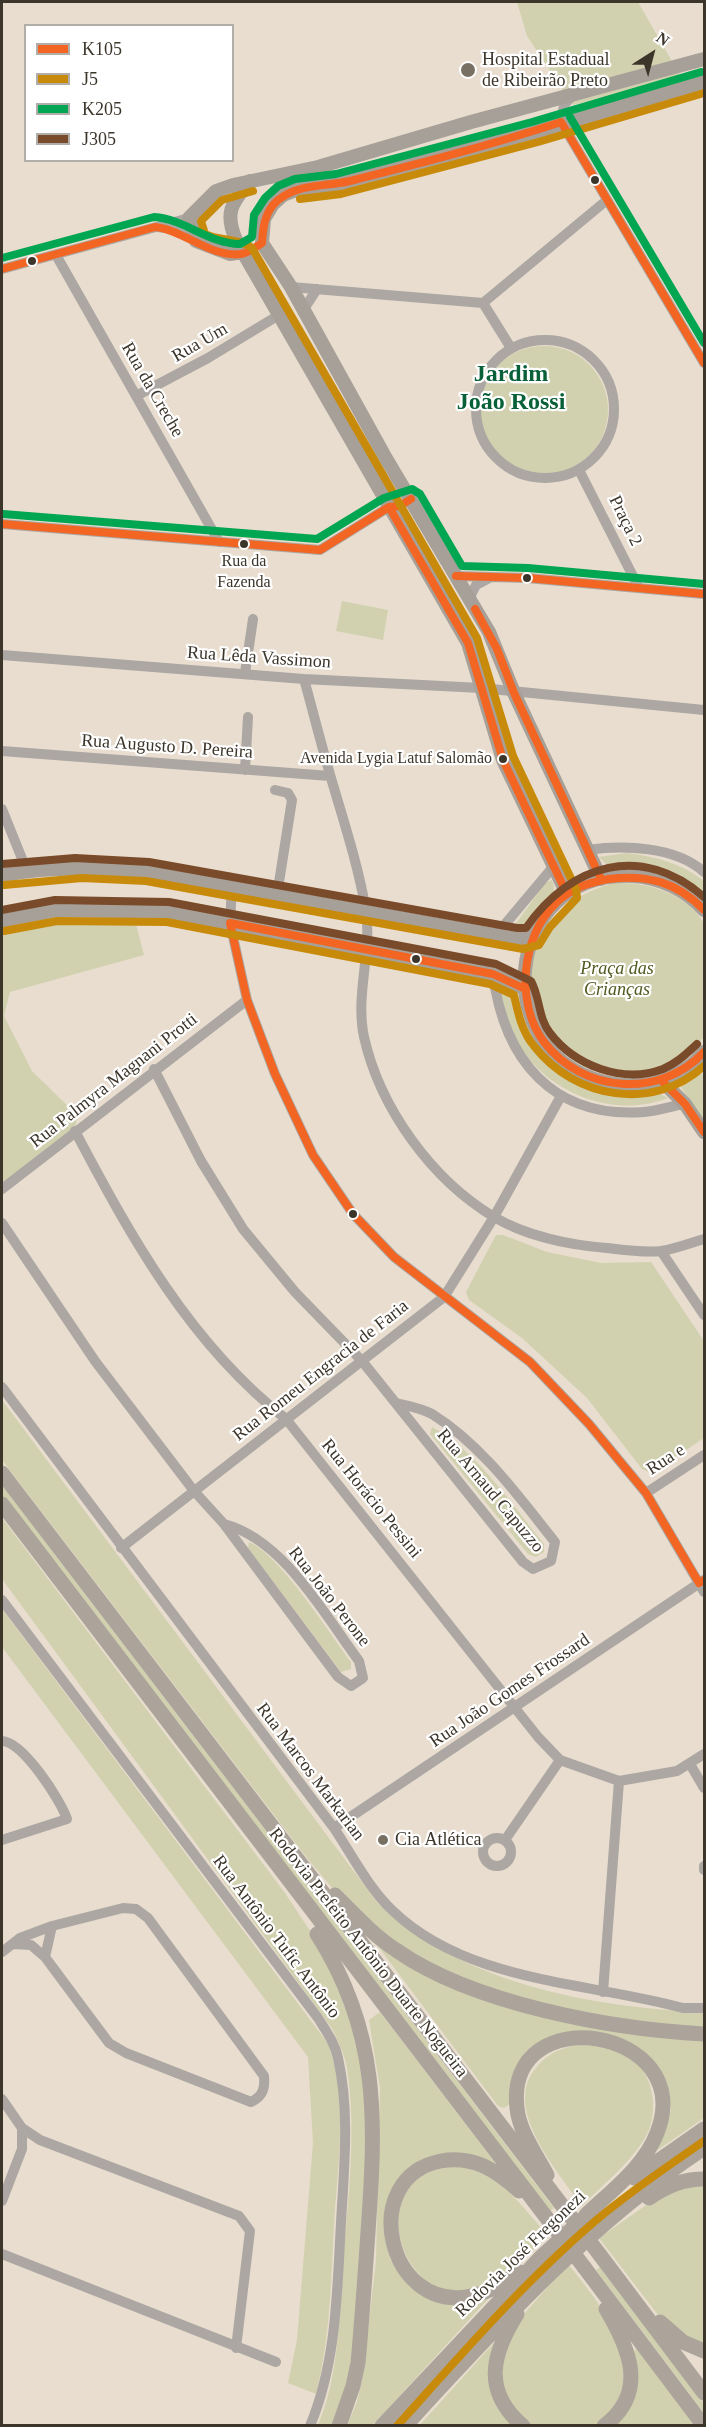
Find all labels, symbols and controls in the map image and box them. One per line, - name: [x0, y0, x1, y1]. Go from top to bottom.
- legend: [24, 24, 234, 162]
- north arrow: [622, 24, 682, 84]
- text: N: [653, 29, 673, 49]
- text: K105: [82, 39, 122, 59]
- place label: Hospital Estadual de Ribeirão Preto: [482, 49, 609, 92]
- marker: Hospital Estadual de Ribeirão Preto: [459, 61, 477, 79]
- text: J5: [82, 69, 98, 89]
- text: K205: [82, 99, 122, 119]
- text: J305: [82, 129, 116, 149]
- unlabelled marker: [589, 174, 601, 186]
- unlabelled marker: [26, 255, 38, 267]
- street label: Rua Um: [168, 319, 232, 367]
- street label: Rua da Creche: [116, 339, 188, 441]
- district label: Jardim João Rossi: [457, 361, 565, 417]
- street label: Praça 2: [604, 492, 646, 550]
- marker: Rua da Fazenda: [238, 538, 250, 550]
- place label: Rua da Fazenda: [217, 552, 271, 590]
- unlabelled marker: [521, 572, 533, 584]
- street label: Rua Lêda Vassimon: [186, 642, 332, 674]
- street label: Rua Augusto D. Pereira: [80, 730, 254, 764]
- place label: Avenida Lygia Latuf Salomão: [300, 749, 492, 769]
- marker: Avenida Lygia Latuf Salomão: [497, 753, 509, 765]
- unlabelled marker: [410, 953, 422, 965]
- park label: Praça das Crianças: [580, 958, 654, 1000]
- street label: Rua Palmyra Magnani Protti: [26, 1009, 202, 1153]
- unlabelled marker: [347, 1208, 359, 1220]
- street label: Rua Romeu Engracia de Faria: [229, 1296, 413, 1446]
- street label: Rua Arnaud Capuzzo: [432, 1425, 548, 1557]
- street label: Rua Horácio Pessini: [316, 1435, 426, 1563]
- street label: Rua e: [643, 1440, 689, 1480]
- street label: Rua João Perone: [283, 1543, 375, 1651]
- street label: Rua João Gomes Frossard: [426, 1629, 594, 1753]
- street label: Rua Marcos Markarian: [251, 1699, 369, 1845]
- street label: Rodovia Prefeito Antônio Duarte Nogueira: [264, 1824, 472, 2082]
- place label: Cia Atlética: [395, 1829, 481, 1851]
- marker: Cia Atlética: [376, 1833, 390, 1847]
- street label: Rua Antônio Tufic Antônio: [208, 1851, 344, 2023]
- street label: Rodovia José Fregonezi: [451, 2186, 591, 2322]

